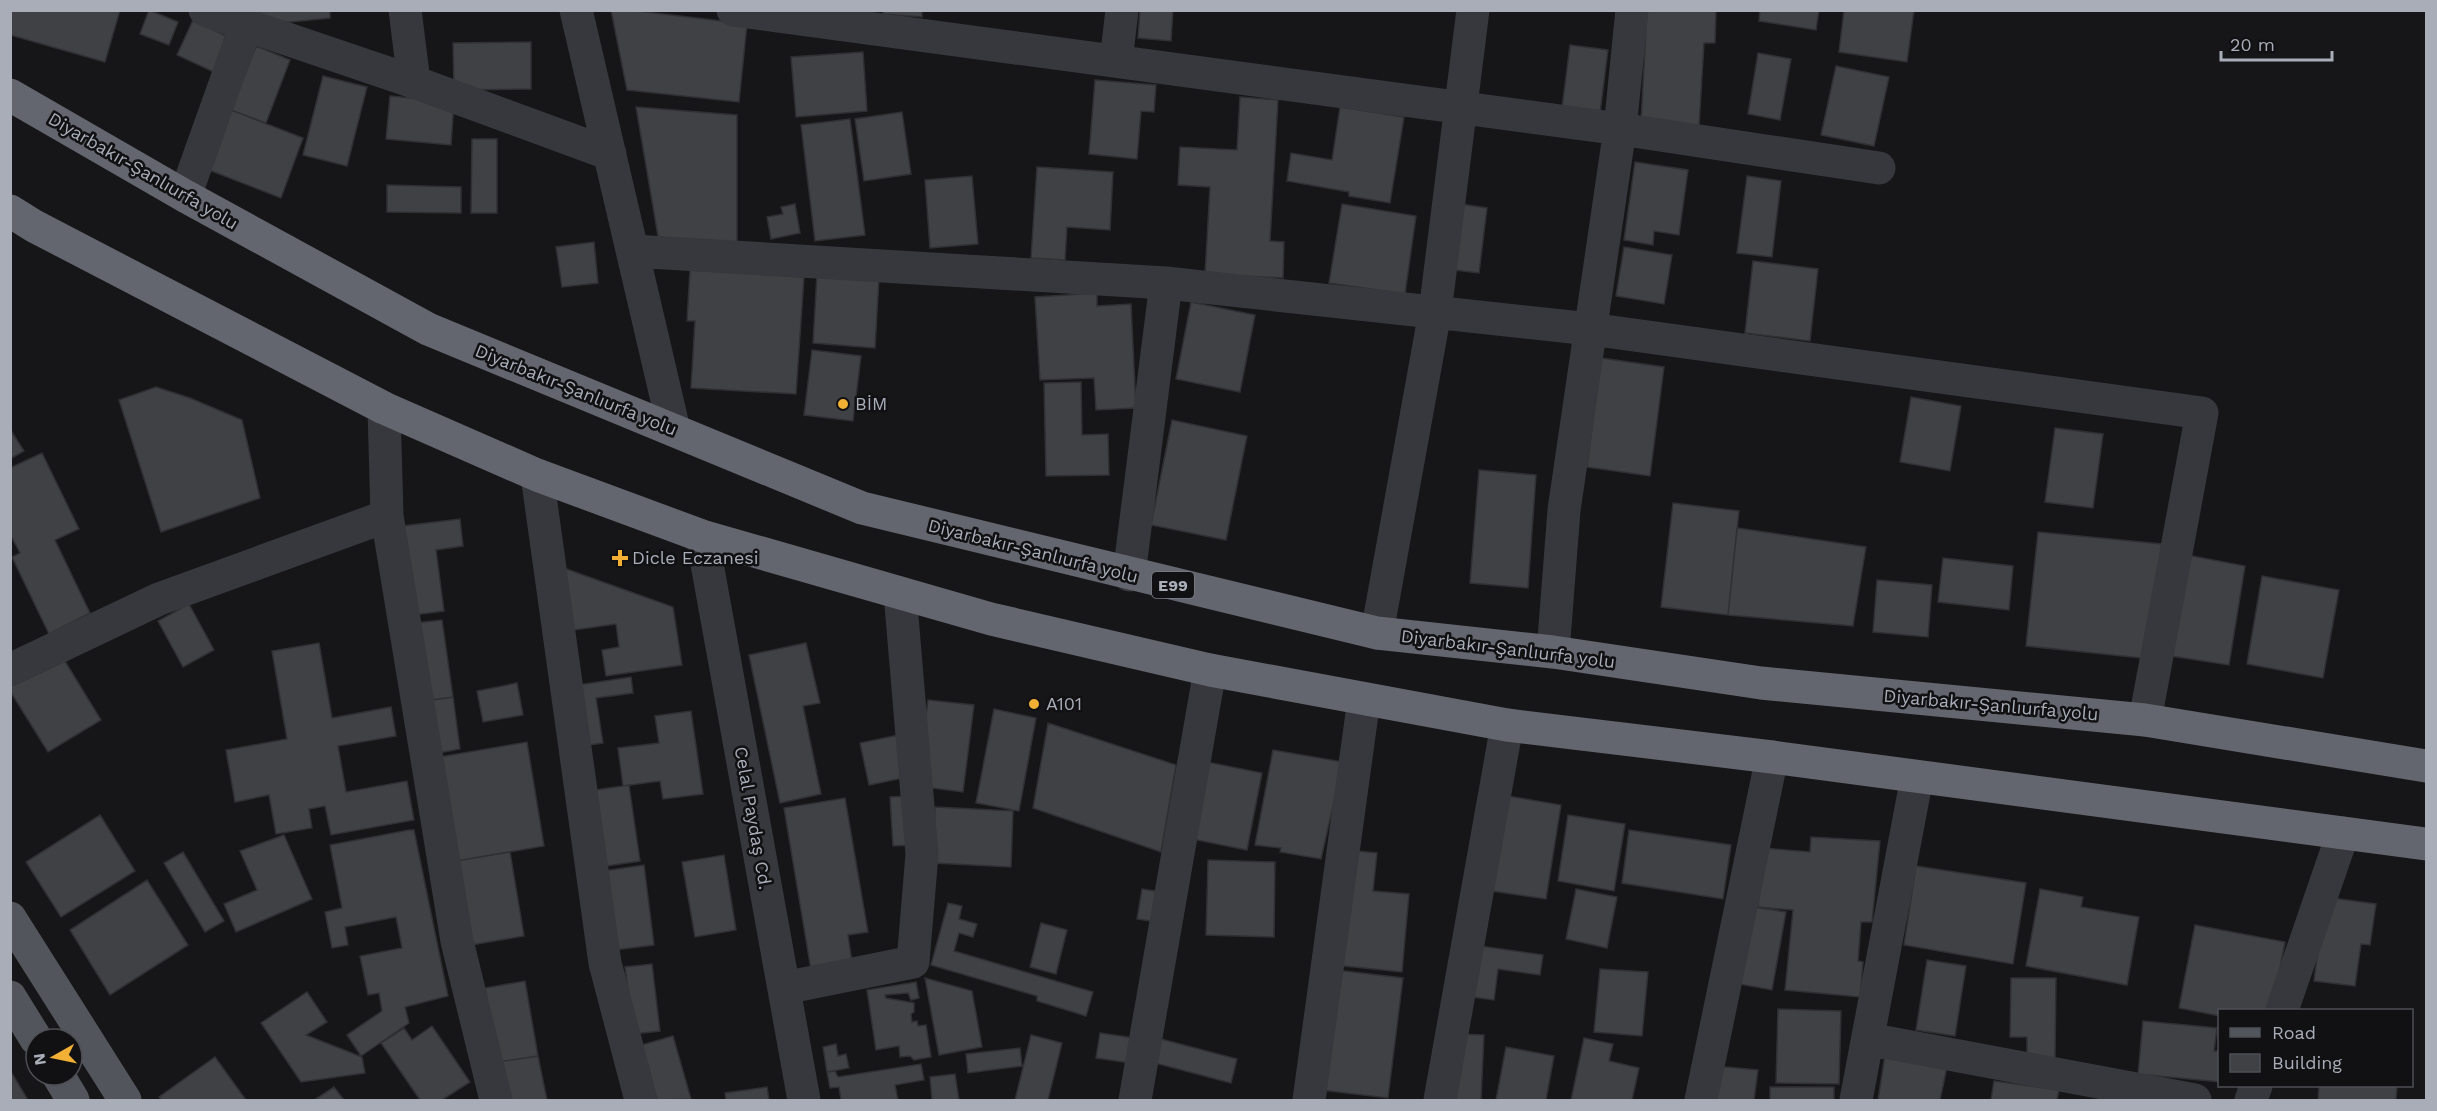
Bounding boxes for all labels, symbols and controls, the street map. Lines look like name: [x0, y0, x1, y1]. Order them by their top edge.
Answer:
scale bar: [2221, 24, 2332, 62]
text: 20 m: [2230, 34, 2275, 55]
street label: Diyarbakır-Şanlıurfa yolu: [45, 108, 242, 234]
street label: Diyarbakır-Şanlıurfa yolu: [472, 339, 680, 440]
place label: BİM: [855, 393, 887, 414]
marker: BİM: [836, 397, 850, 411]
street label: Diyarbakır-Şanlıurfa yolu: [926, 514, 1140, 587]
place label: Dicle Eczanesi: [632, 547, 759, 568]
marker: Dicle Eczanesi: [613, 551, 627, 565]
road number: E99: [1152, 572, 1194, 598]
street label: Diyarbakır-Şanlıurfa yolu: [1400, 625, 1616, 672]
street label: Diyarbakır-Şanlıurfa yolu: [1883, 685, 2099, 724]
place label: A101: [1046, 693, 1082, 714]
marker: A101: [1027, 697, 1041, 711]
street label: Celal Paydaş Cd.: [731, 745, 776, 891]
legend: [2218, 1009, 2413, 1087]
text: Road: [2272, 1022, 2316, 1043]
north arrow: [24, 1027, 84, 1087]
text: N: [29, 1052, 50, 1067]
text: Building: [2272, 1052, 2342, 1073]

